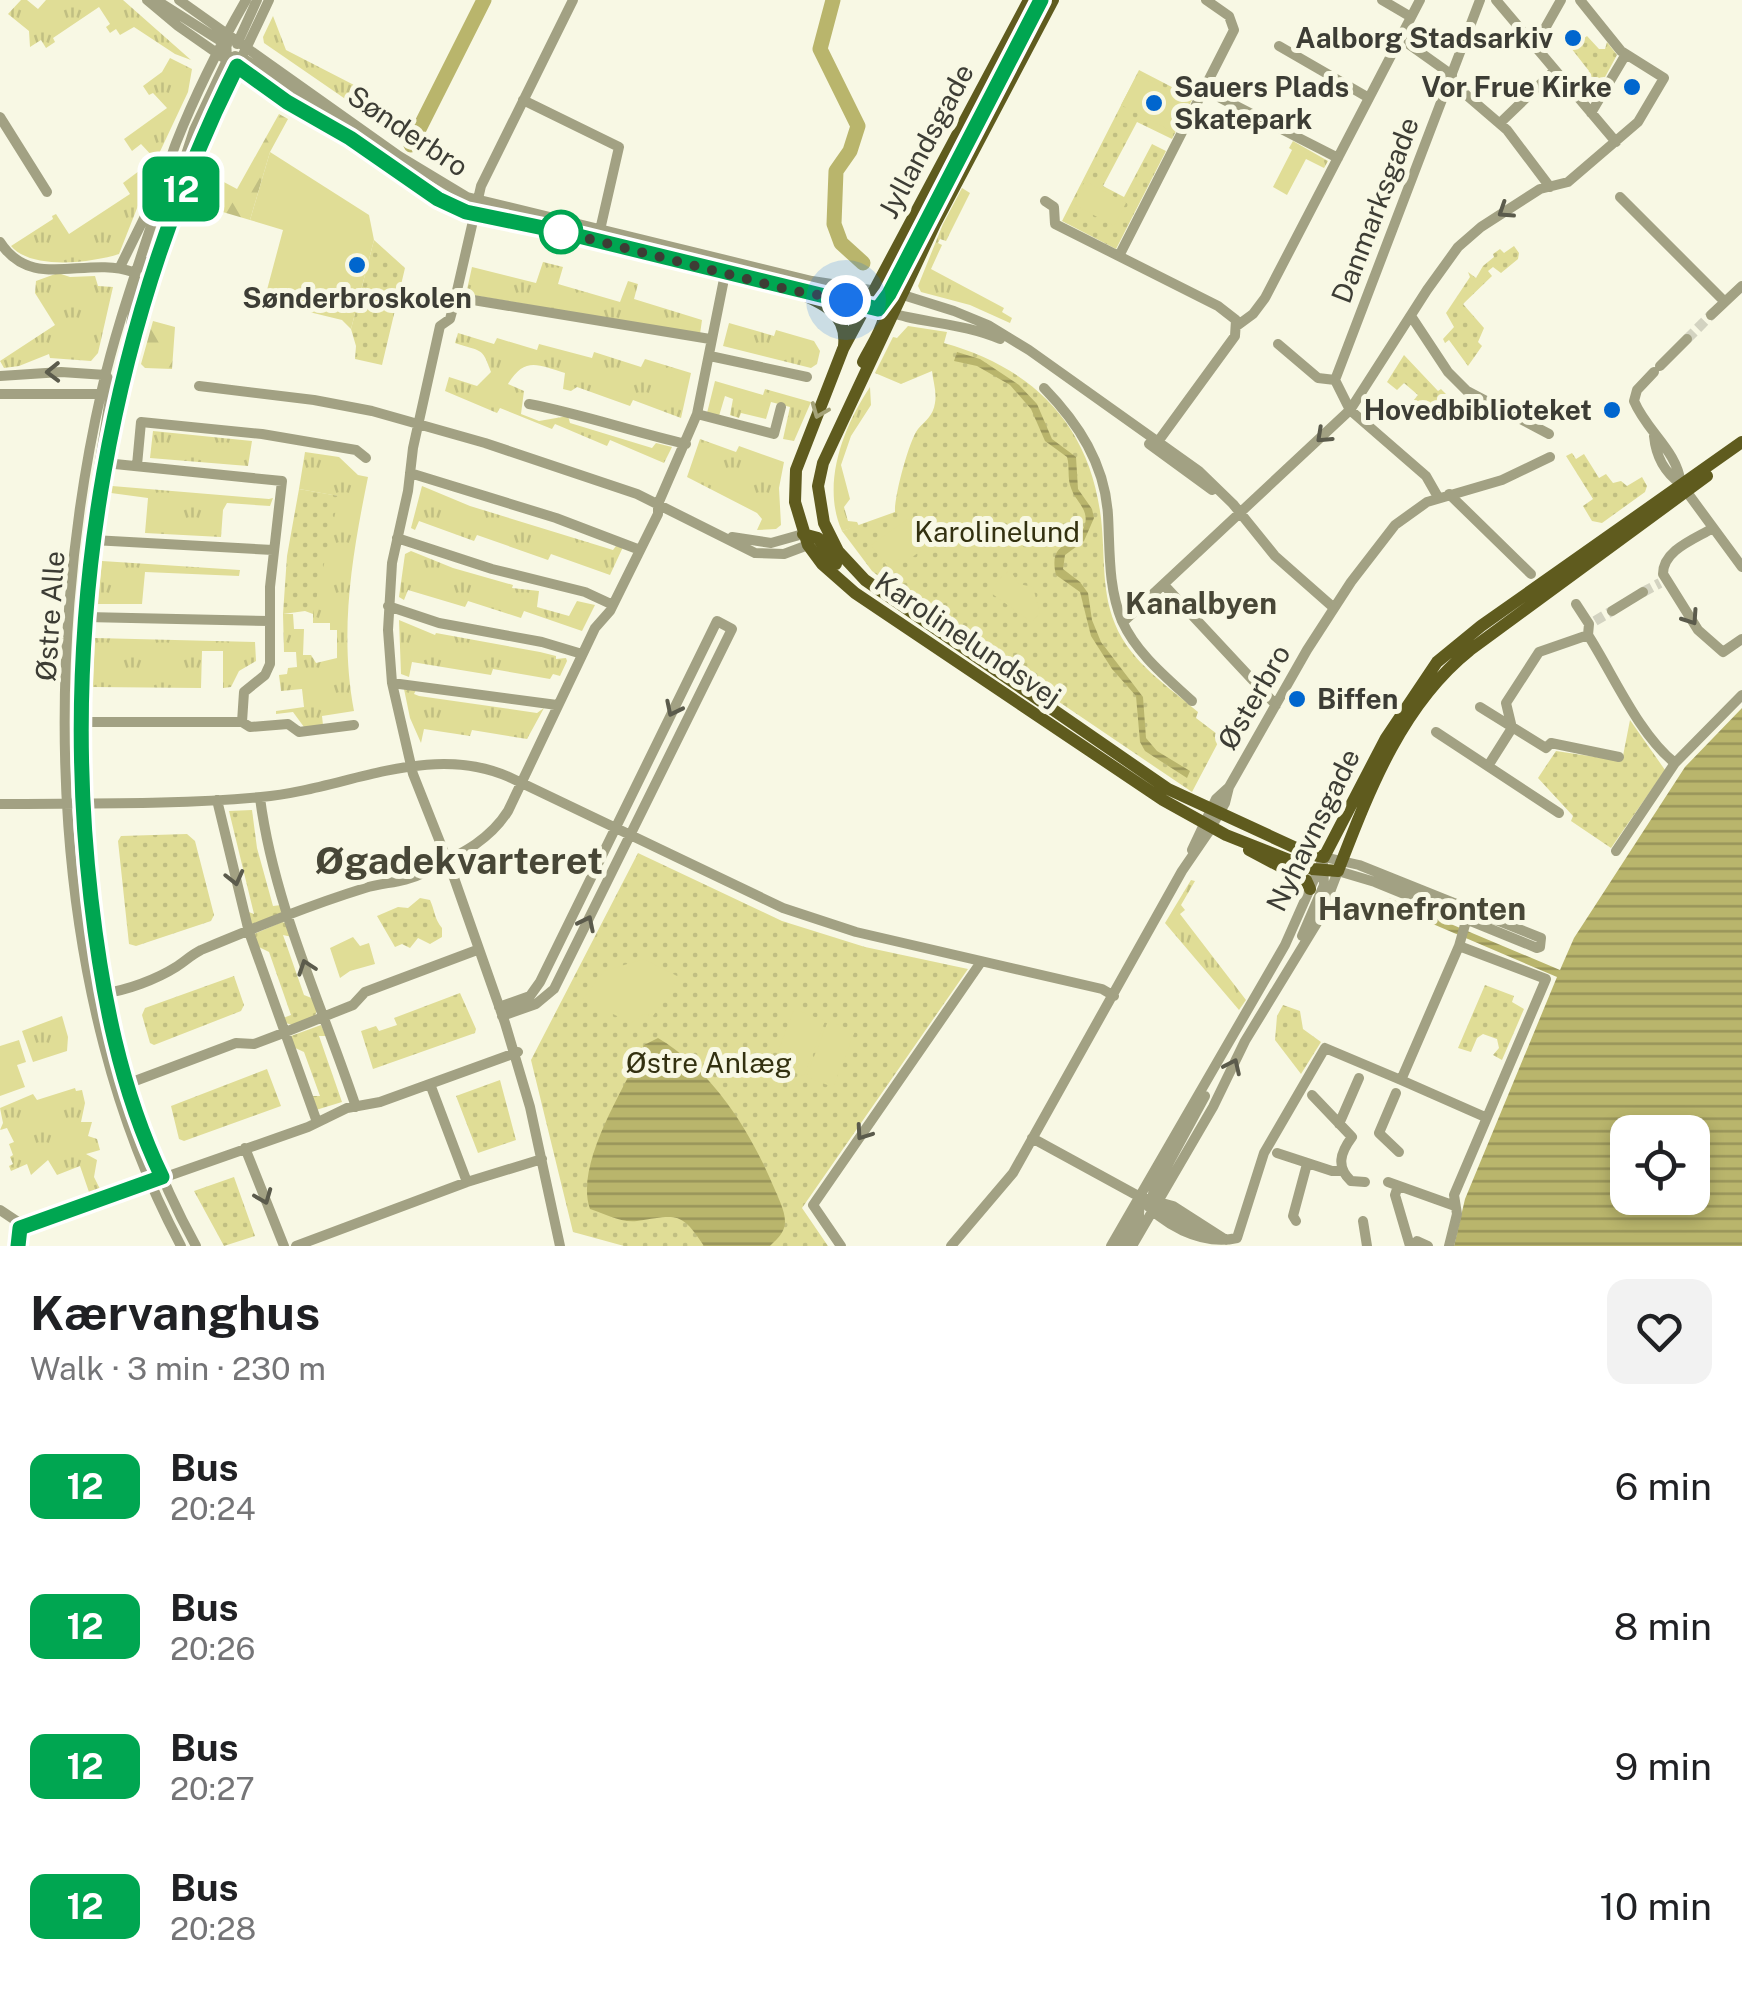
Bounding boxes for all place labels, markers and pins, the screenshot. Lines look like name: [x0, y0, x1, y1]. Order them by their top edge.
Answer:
place label: Aalborg Stadsarkiv: [1295, 21, 1553, 54]
marker: Aalborg Stadsarkiv: [1562, 27, 1584, 49]
place label: Sauers Plads Skatepark: [1174, 70, 1349, 135]
place label: Vor Frue Kirke: [1421, 70, 1612, 103]
marker: Vor Frue Kirke: [1621, 76, 1643, 98]
marker: Sauers Plads Skatepark: [1143, 92, 1165, 114]
unlabelled marker: [540, 211, 582, 253]
marker: Sønderbroskolen: [346, 254, 368, 276]
place label: Sønderbroskolen: [242, 281, 472, 314]
place label: Hovedbiblioteket: [1364, 393, 1592, 426]
marker: Hovedbiblioteket: [1601, 399, 1623, 421]
place label: Biffen: [1317, 682, 1398, 715]
marker: Biffen: [1286, 688, 1308, 710]

